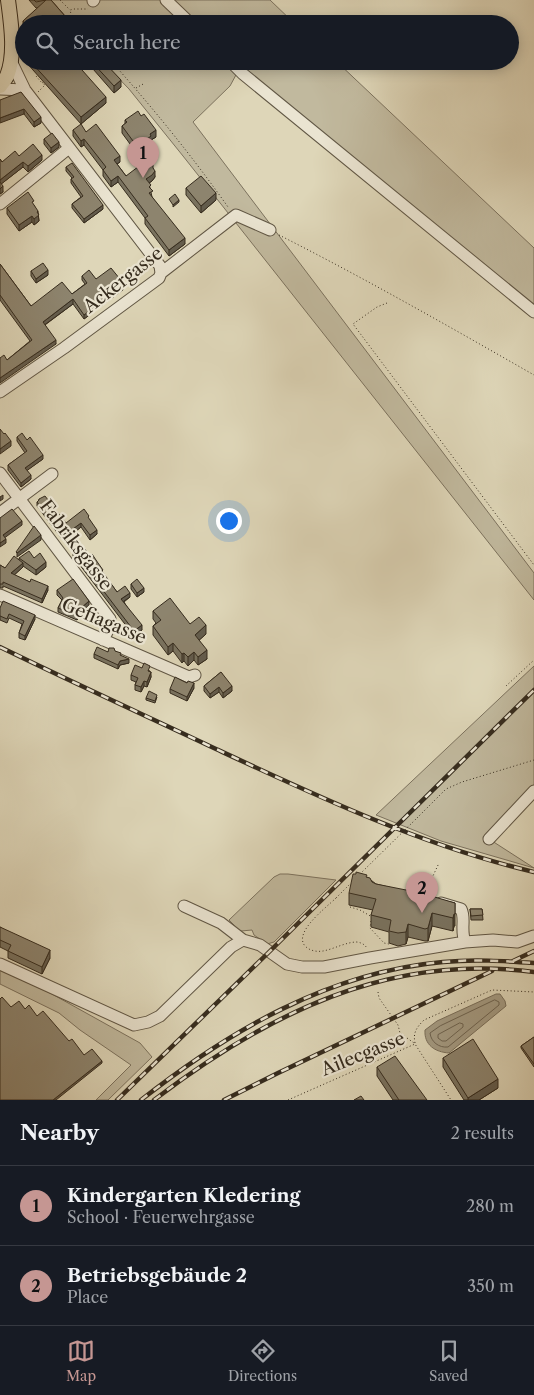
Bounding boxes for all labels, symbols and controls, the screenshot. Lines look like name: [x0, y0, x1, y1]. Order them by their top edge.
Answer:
search box: [15, 15, 519, 70]
icon: search: [33, 29, 61, 57]
text: Search here: [73, 31, 181, 54]
pin: 1: [127, 137, 159, 178]
street label: Ackergasse: [78, 242, 167, 318]
street label: Fabriksgasse: [35, 495, 117, 595]
your location: [216, 508, 242, 534]
street label: Gefiagasse: [58, 593, 150, 649]
pin: 2: [406, 872, 438, 913]
street label: Ailecgasse: [317, 1027, 408, 1081]
text: Nearby: [20, 1120, 99, 1145]
text: 2 results: [451, 1123, 514, 1143]
text: Kindergarten Kledering: [67, 1184, 300, 1207]
text: 1: [32, 1196, 40, 1216]
text: 280 m: [466, 1196, 514, 1216]
text: School · Feuerwehrgasse: [67, 1207, 255, 1227]
text: Betriebsgebäude 2: [67, 1264, 247, 1287]
text: 2: [31, 1276, 41, 1296]
text: 350 m: [467, 1276, 514, 1296]
text: Place: [67, 1287, 108, 1307]
tab: Map: [66, 1337, 96, 1385]
tab: Directions: [228, 1337, 297, 1385]
tab: Saved: [429, 1337, 468, 1385]

